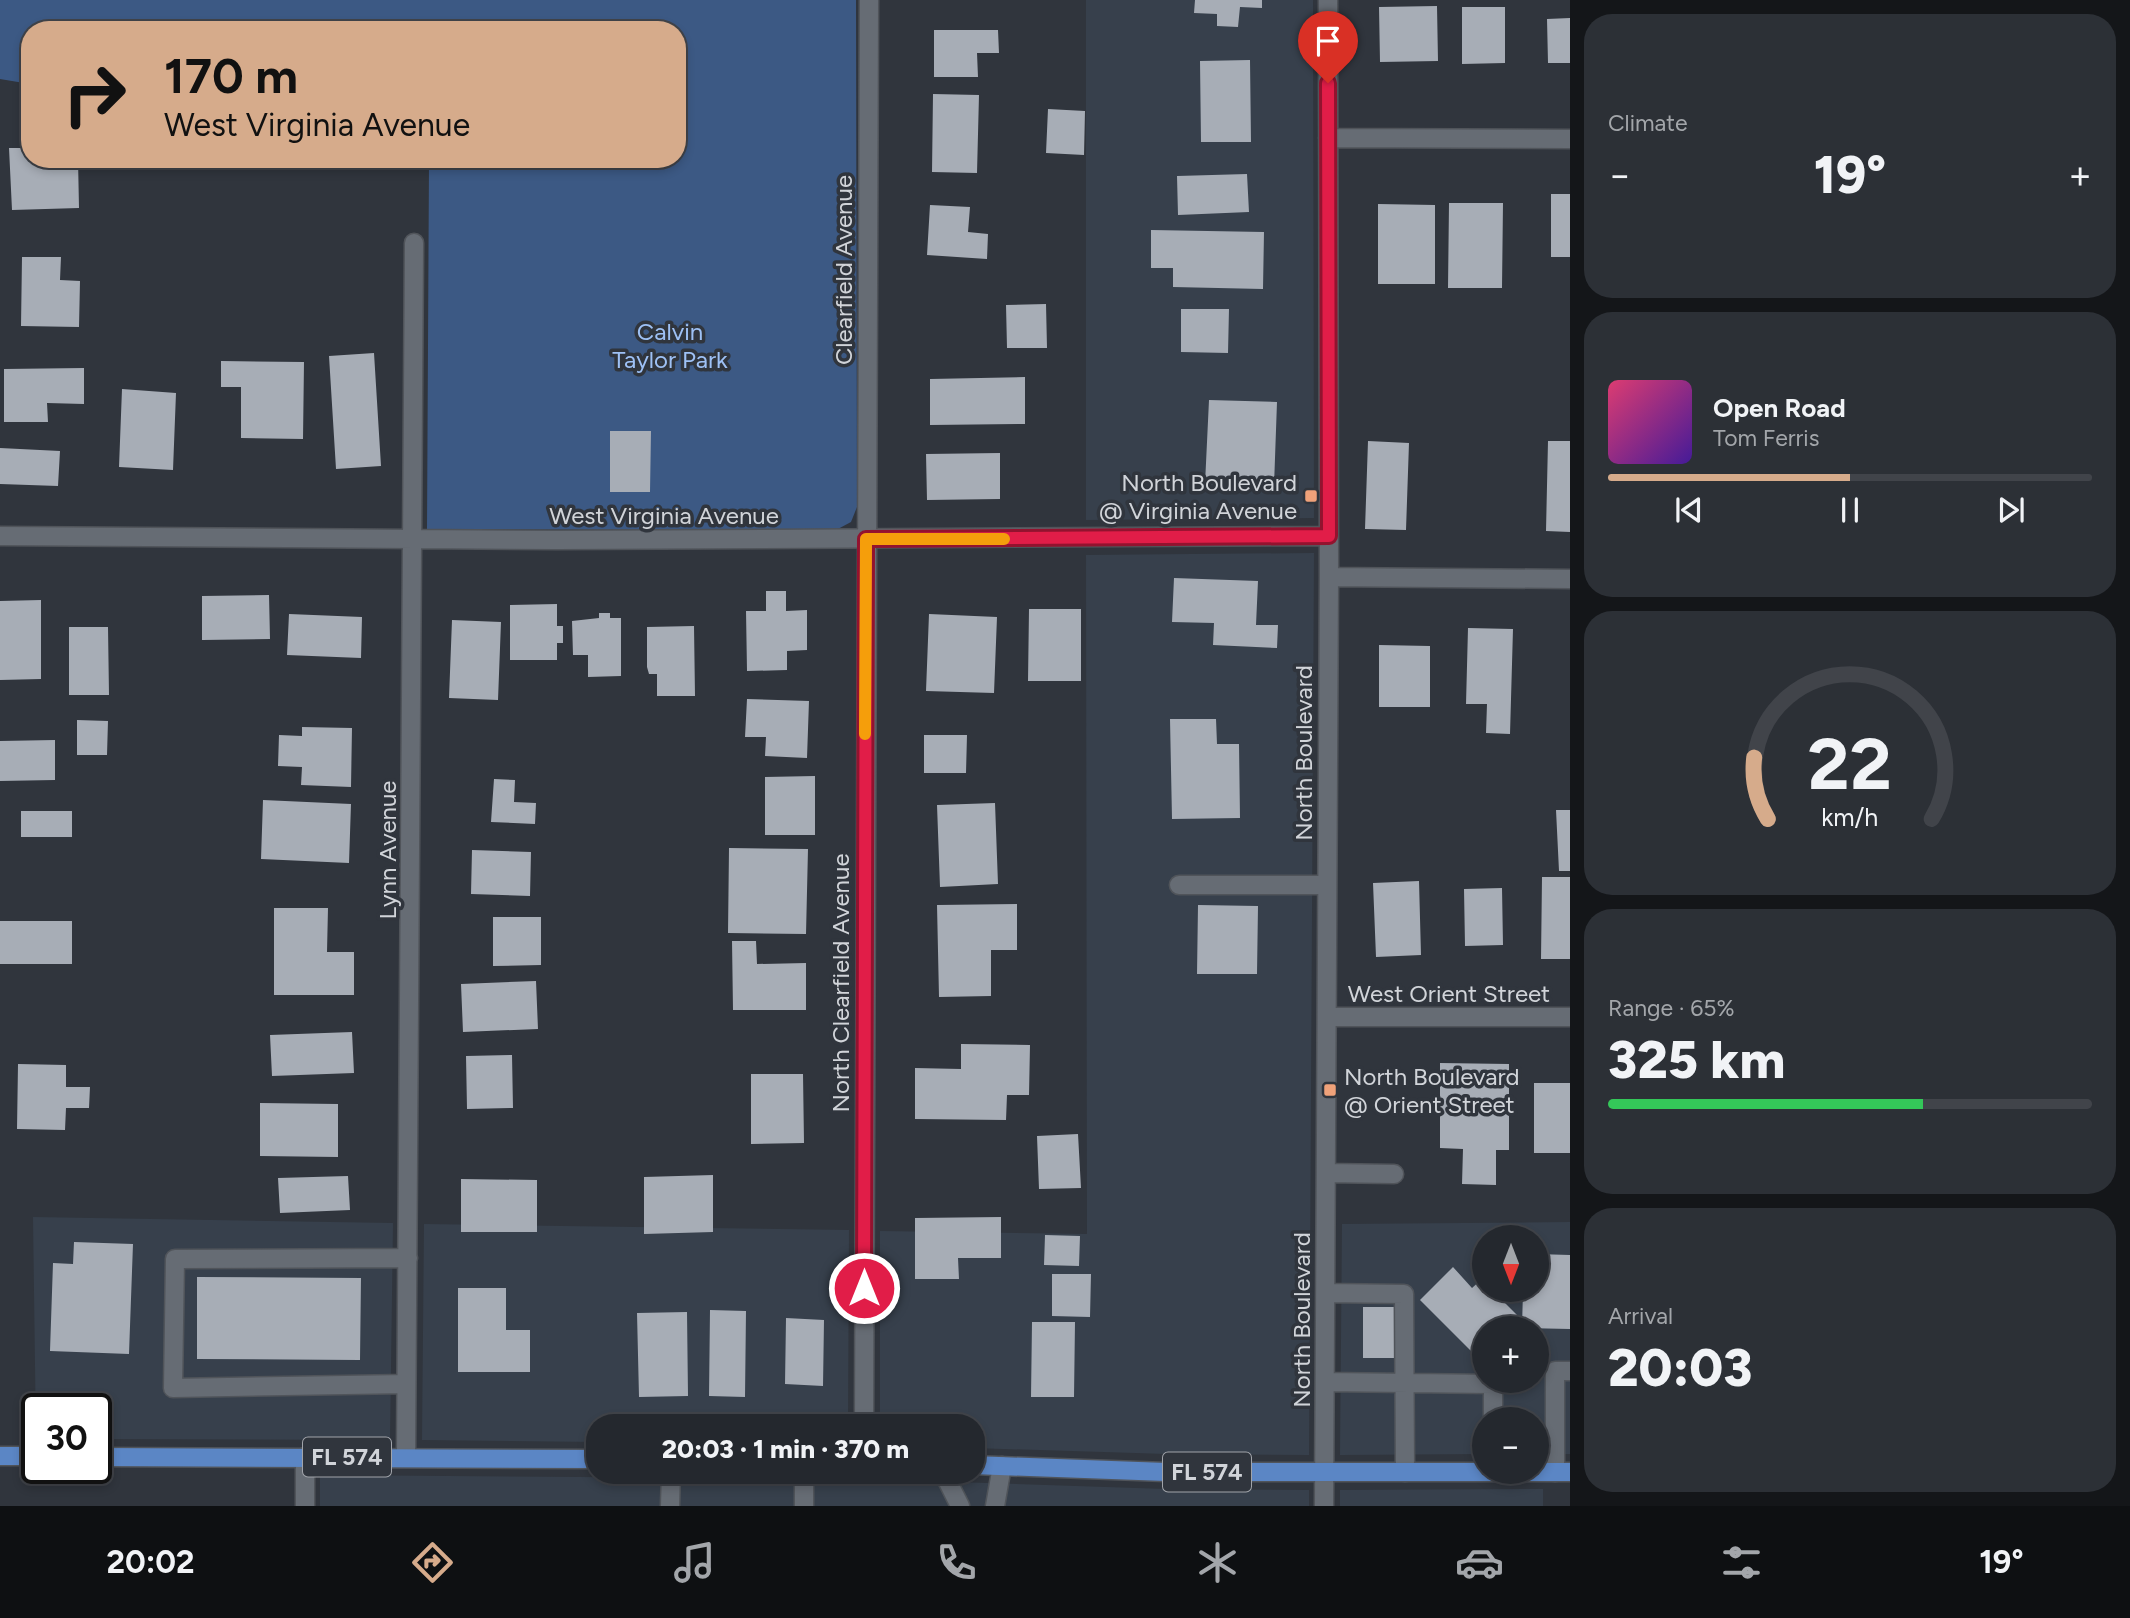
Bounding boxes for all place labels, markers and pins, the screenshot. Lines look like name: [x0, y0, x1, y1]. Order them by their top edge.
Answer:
pin: [1298, 11, 1358, 83]
place label: North Boulevard @ Virginia Avenue: [1099, 468, 1297, 525]
marker: North Boulevard @ Virginia Avenue: [1303, 488, 1319, 504]
place label: North Boulevard @ Orient Street: [1344, 1062, 1520, 1119]
marker: North Boulevard @ Orient Street: [1322, 1082, 1338, 1098]

